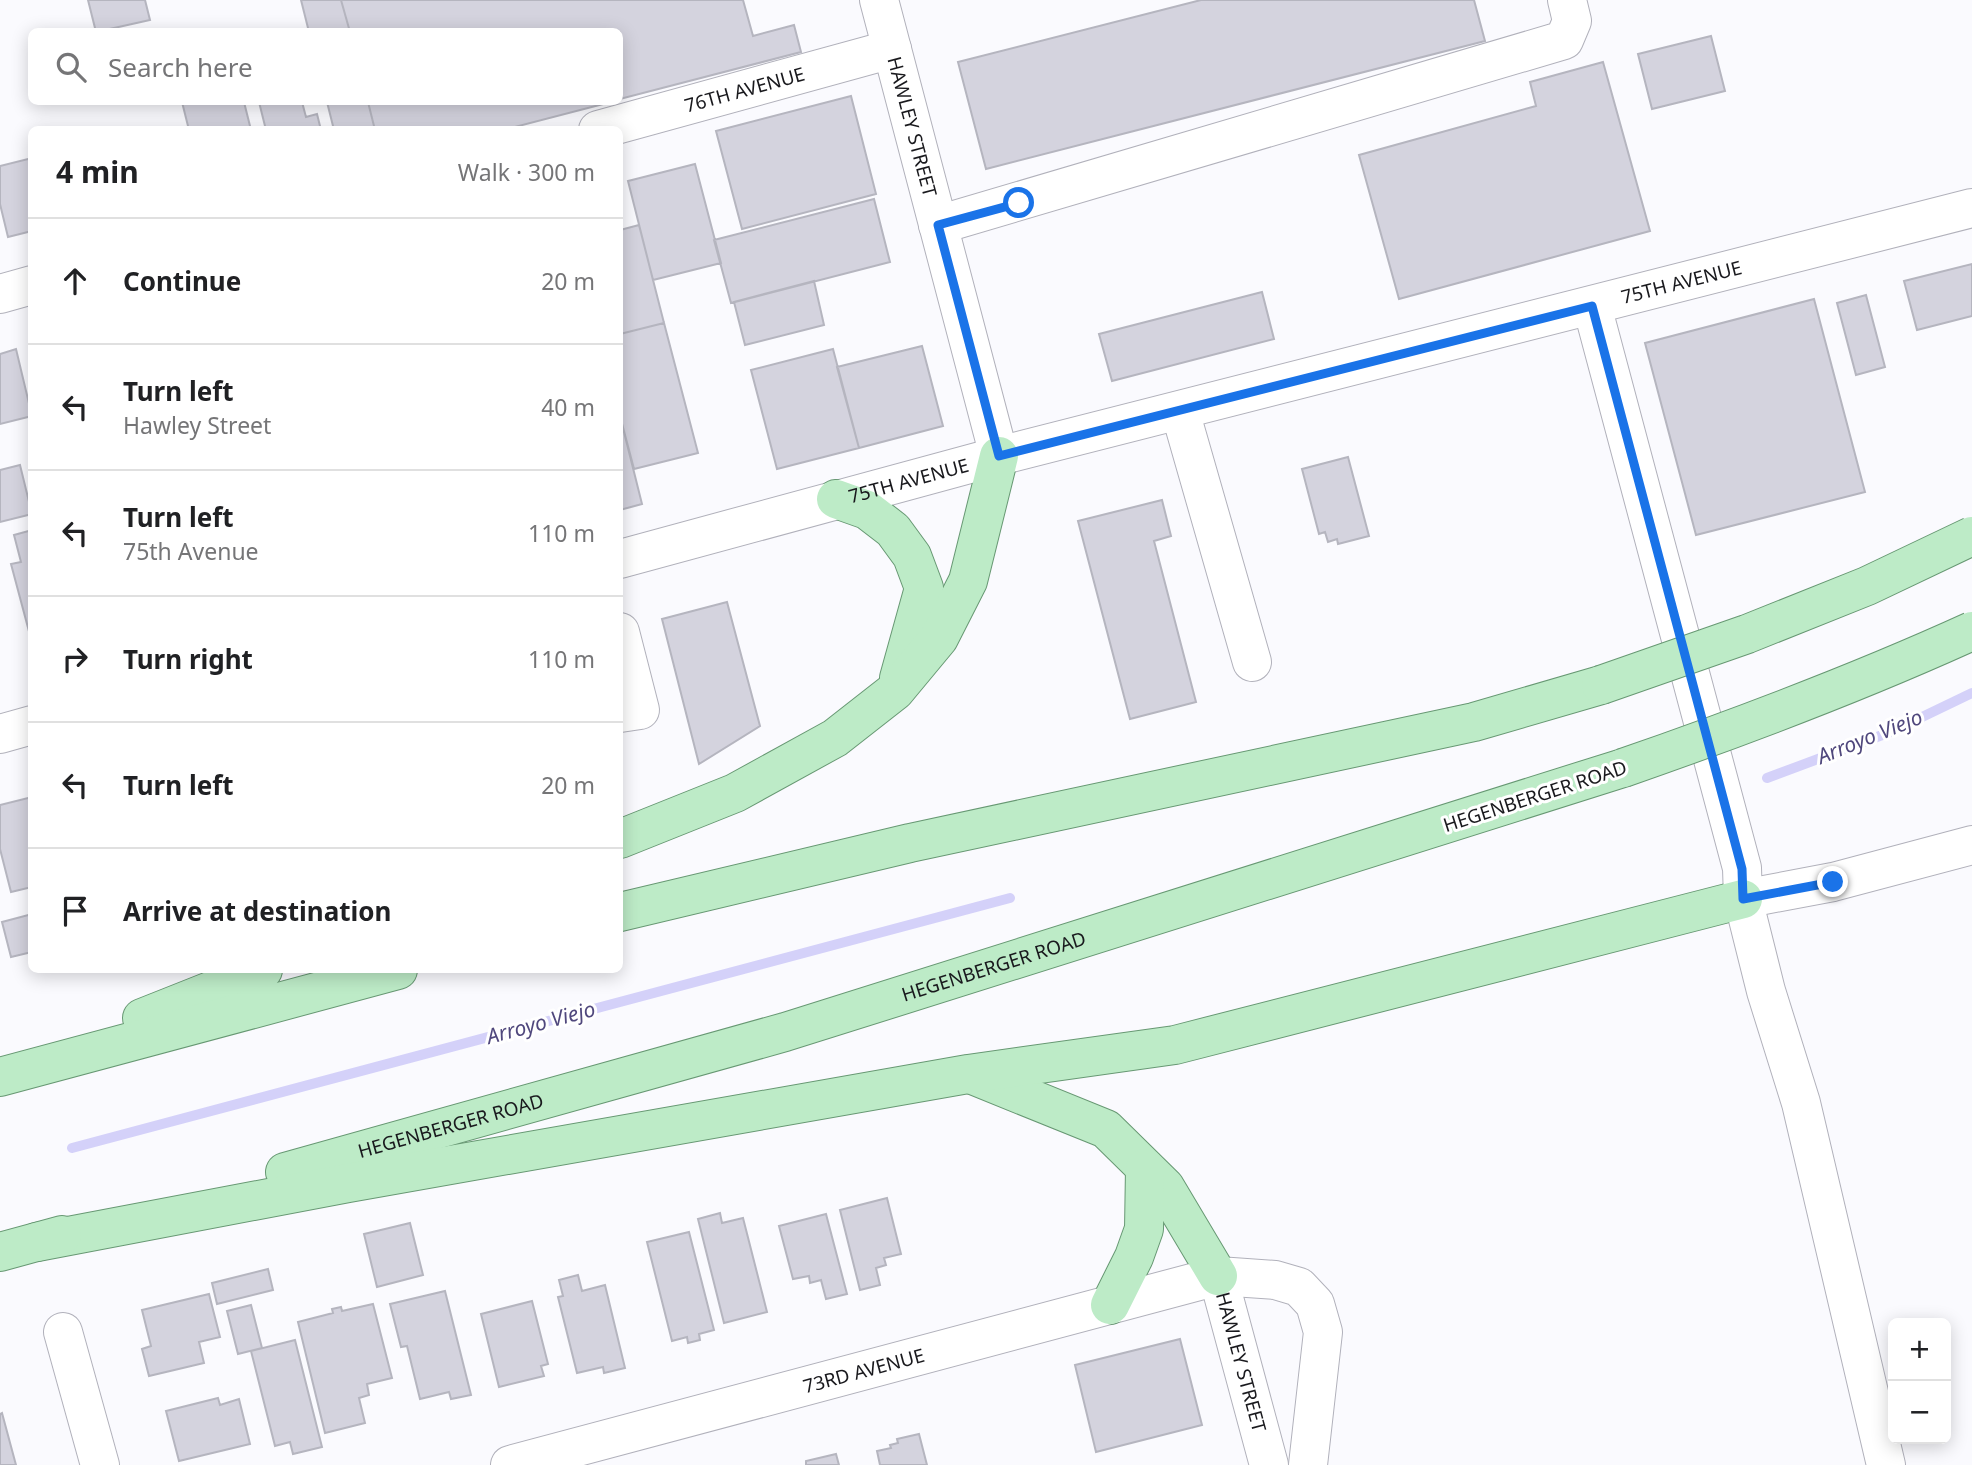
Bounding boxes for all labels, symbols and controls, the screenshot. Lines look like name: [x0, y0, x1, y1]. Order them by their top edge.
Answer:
search box: [28, 28, 623, 105]
icon: search: [52, 48, 90, 86]
text: Search here: [108, 49, 253, 85]
street label: HAWLEY STREET: [881, 54, 943, 200]
street label: 76TH AVENUE: [681, 61, 808, 119]
text: 4 min: [56, 151, 139, 192]
text: Walk · 300 m: [458, 156, 595, 188]
route start: [1003, 187, 1034, 218]
street label: 75TH AVENUE: [1618, 254, 1745, 310]
icon: ahead: [56, 262, 94, 300]
text: Continue: [123, 263, 241, 299]
text: 20 m: [541, 265, 595, 297]
text: Turn left: [123, 373, 234, 409]
icon: left: [56, 388, 94, 426]
text: 40 m: [541, 391, 595, 423]
text: Hawley Street: [123, 409, 271, 441]
street label: 75TH AVENUE: [845, 452, 972, 509]
text: Turn left: [123, 499, 234, 535]
icon: left: [56, 514, 94, 552]
text: 110 m: [528, 517, 595, 549]
text: 75th Avenue: [123, 535, 259, 567]
icon: right: [56, 640, 94, 678]
text: Turn right: [123, 641, 253, 677]
text: 110 m: [528, 643, 595, 675]
water label: Arroyo Viejo: [1811, 702, 1926, 771]
street label: HEGENBERGER ROAD: [1440, 754, 1630, 838]
icon: left: [56, 766, 94, 804]
text: Turn left: [123, 767, 234, 803]
text: 20 m: [541, 769, 595, 801]
route end: [1817, 866, 1848, 897]
icon: arrive: [56, 892, 94, 930]
text: Arrive at destination: [123, 893, 392, 929]
street label: HEGENBERGER ROAD: [898, 925, 1089, 1007]
water label: Arroyo Viejo: [481, 994, 598, 1050]
street label: HEGENBERGER ROAD: [355, 1087, 547, 1164]
street label: HAWLEY STREET: [1210, 1289, 1273, 1435]
map controls: [1888, 1318, 1951, 1444]
button: +: [1888, 1318, 1951, 1381]
street label: 73RD AVENUE: [800, 1342, 927, 1399]
button: −: [1888, 1381, 1951, 1444]

